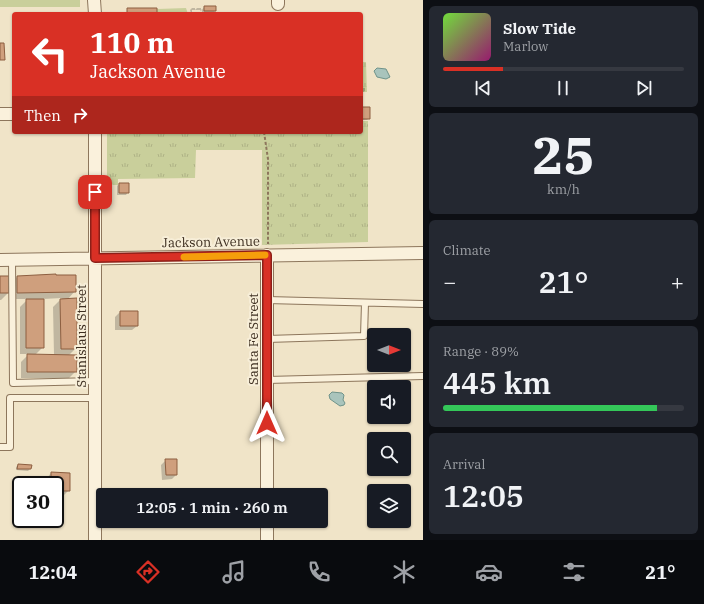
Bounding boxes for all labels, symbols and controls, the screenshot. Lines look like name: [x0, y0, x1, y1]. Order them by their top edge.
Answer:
text: Slow Tide: [503, 19, 576, 38]
text: 110 m: [90, 24, 174, 61]
icon: left: [24, 28, 76, 80]
text: Marlow: [503, 38, 548, 55]
text: Jackson Avenue: [90, 60, 226, 83]
icon: previous: [472, 77, 494, 99]
icon: pause: [552, 77, 574, 99]
icon: next: [633, 77, 655, 99]
icon: right: [69, 104, 91, 126]
text: Then: [24, 106, 61, 125]
text: 25: [532, 121, 595, 188]
pin: [78, 175, 112, 209]
icon: arrive: [84, 181, 106, 203]
text: km/h: [547, 181, 580, 198]
street label: Jackson Avenue: [162, 233, 260, 251]
text: Climate: [443, 242, 490, 259]
text: 21°: [538, 262, 589, 301]
text: −: [443, 267, 456, 296]
text: +: [671, 267, 684, 296]
street label: Stanislaus Street: [73, 284, 90, 387]
street label: Santa Fe Street: [245, 293, 262, 385]
north arrow: [367, 328, 411, 372]
map controls: [367, 328, 411, 528]
text: Range · 89%: [443, 343, 519, 360]
text: 445 km: [443, 363, 551, 402]
button: sound: [367, 380, 411, 424]
position arrow: [246, 402, 288, 444]
button: search: [367, 432, 411, 476]
text: Arrival: [443, 456, 485, 473]
speed limit sign: 30: [12, 476, 64, 528]
text: 12:05: [443, 476, 524, 515]
button: layers: [367, 484, 411, 528]
text: 12:05 · 1 min · 260 m: [136, 498, 288, 517]
icon: directions: [134, 558, 162, 586]
icon: music: [220, 558, 248, 586]
icon: phone: [305, 558, 333, 586]
icon: climate: [390, 558, 418, 586]
icon: car: [475, 558, 503, 586]
icon: filters: [560, 558, 588, 586]
text: 12:04: [29, 561, 77, 584]
text: 21°: [645, 561, 675, 584]

